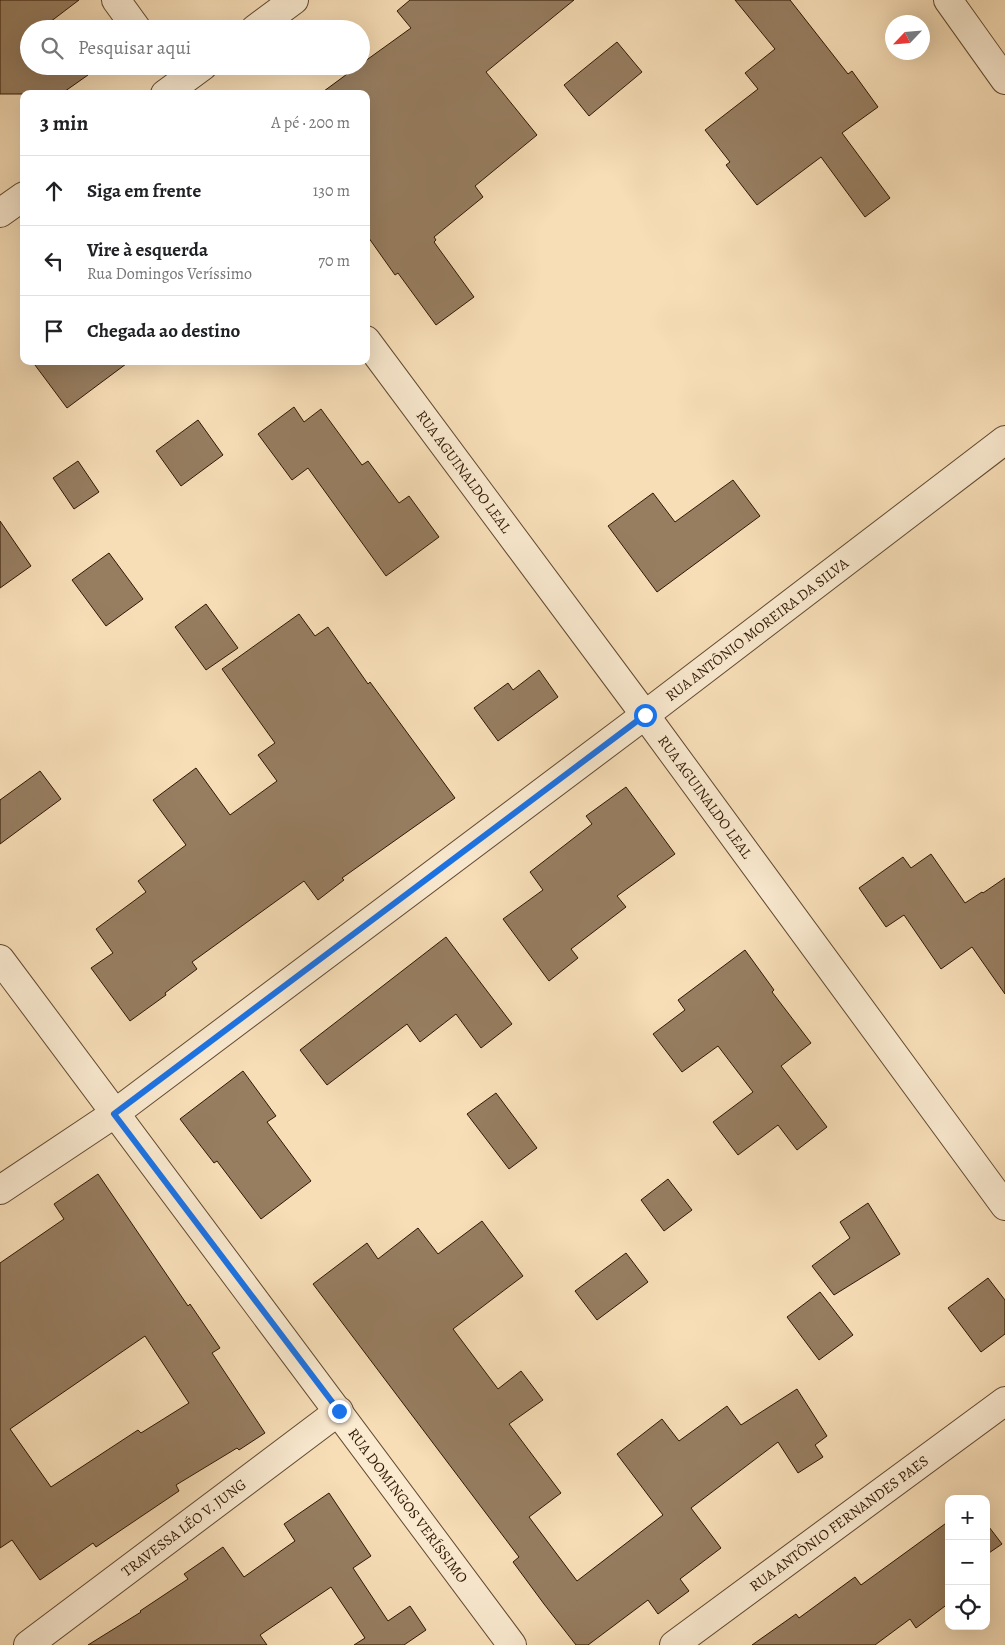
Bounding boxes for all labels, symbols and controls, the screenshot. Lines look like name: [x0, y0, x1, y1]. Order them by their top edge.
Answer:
north arrow: [885, 15, 930, 60]
search box: [20, 20, 370, 75]
icon: search: [38, 34, 66, 62]
text: Pesquisar aqui: [78, 35, 191, 61]
text: 3 min: [40, 109, 88, 137]
text: A pé · 200 m: [271, 112, 350, 134]
icon: ahead: [40, 177, 68, 205]
text: Siga em frente: [87, 178, 201, 204]
text: 130 m: [313, 180, 350, 202]
text: Vire à esquerda: [87, 237, 208, 263]
icon: left: [40, 247, 68, 275]
text: 70 m: [318, 250, 350, 272]
text: Rua Domingos Veríssimo: [87, 263, 252, 285]
icon: arrive: [40, 317, 68, 345]
text: Chegada ao destino: [87, 318, 240, 344]
street label: RUA AGUINALDO LEAL: [412, 406, 516, 537]
street label: RUA ANTÔNIO MOREIRA DA SILVA: [661, 553, 853, 706]
route start: [634, 704, 657, 727]
street label: RUA AGUINALDO LEAL: [653, 731, 757, 863]
route end: [328, 1400, 351, 1423]
street label: RUA DOMINGOS VERÍSSIMO: [343, 1424, 473, 1587]
street label: RUA ANTÔNIO FERNANDES PAES: [745, 1451, 933, 1596]
street label: TRAVESSA LÉO V. JUNG: [117, 1474, 250, 1581]
map controls: [945, 1495, 990, 1630]
button: +: [945, 1495, 990, 1540]
button: −: [945, 1540, 990, 1585]
button: locate: [945, 1585, 990, 1630]

